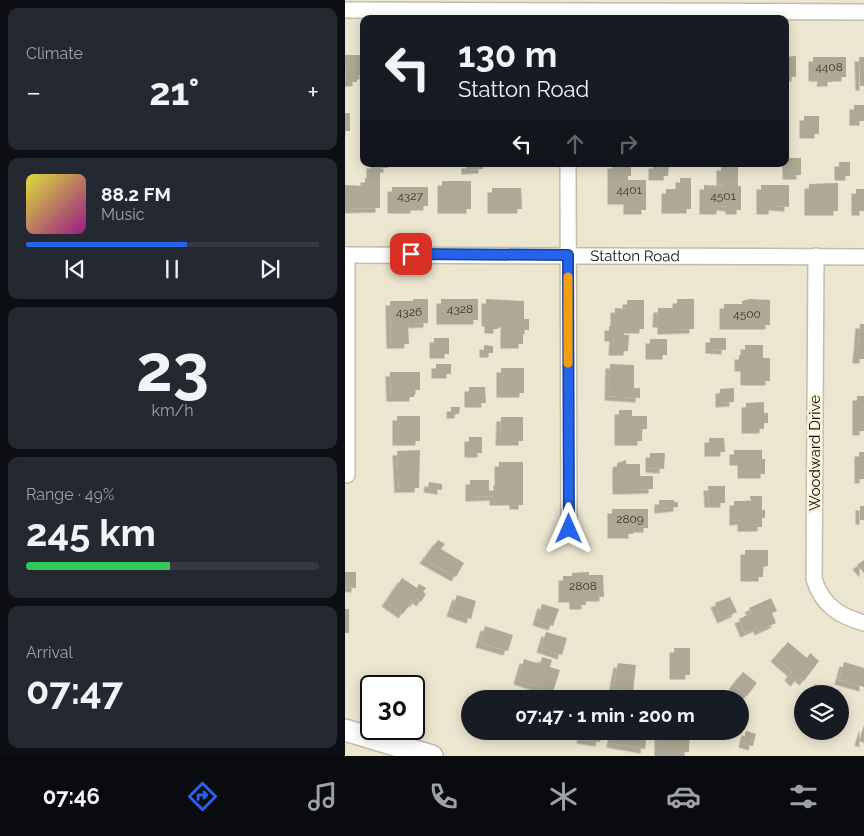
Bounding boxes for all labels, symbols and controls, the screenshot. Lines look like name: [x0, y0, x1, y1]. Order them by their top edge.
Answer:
text: 130 m: [458, 34, 557, 75]
icon: left: [375, 35, 440, 100]
text: Climate: [26, 44, 83, 63]
house number: 4408: [815, 60, 843, 74]
text: 21°: [149, 69, 199, 114]
text: −: [26, 76, 41, 109]
text: +: [307, 76, 319, 109]
text: Statton Road: [458, 76, 589, 102]
icon: left: [508, 130, 536, 158]
icon: ahead: [561, 130, 589, 158]
icon: right: [614, 130, 642, 158]
text: 88.2 FM: [101, 183, 171, 205]
house number: 4401: [616, 183, 642, 197]
house number: 4327: [397, 189, 423, 203]
house number: 4501: [710, 189, 736, 203]
text: Music: [101, 205, 145, 224]
pin: [390, 233, 432, 275]
icon: arrive: [397, 240, 425, 268]
street label: Statton Road: [590, 247, 680, 265]
icon: previous: [61, 255, 89, 283]
icon: pause: [158, 255, 186, 283]
icon: next: [256, 255, 284, 283]
house number: 4328: [447, 302, 473, 316]
house number: 4326: [396, 305, 422, 319]
house number: 4500: [733, 307, 761, 321]
text: 23: [136, 330, 209, 406]
street label: Woodward Drive: [806, 395, 824, 511]
text: km/h: [151, 401, 194, 420]
text: Range · 49%: [26, 485, 114, 504]
position arrow: [542, 502, 594, 554]
text: 245 km: [26, 510, 156, 555]
house number: 2809: [616, 512, 644, 526]
house number: 2808: [569, 579, 597, 593]
text: Arrival: [26, 643, 73, 662]
text: 07:47: [26, 668, 123, 713]
speed limit sign: 30: [360, 675, 425, 740]
map controls: [794, 685, 849, 740]
button: layers: [794, 685, 849, 740]
text: 07:47 · 1 min · 200 m: [515, 704, 695, 726]
icon: directions: [185, 779, 220, 814]
icon: music: [305, 779, 340, 814]
icon: phone: [426, 779, 461, 814]
icon: climate: [546, 779, 581, 814]
icon: car: [666, 779, 701, 814]
icon: filters: [786, 779, 821, 814]
text: 07:46: [43, 783, 100, 809]

